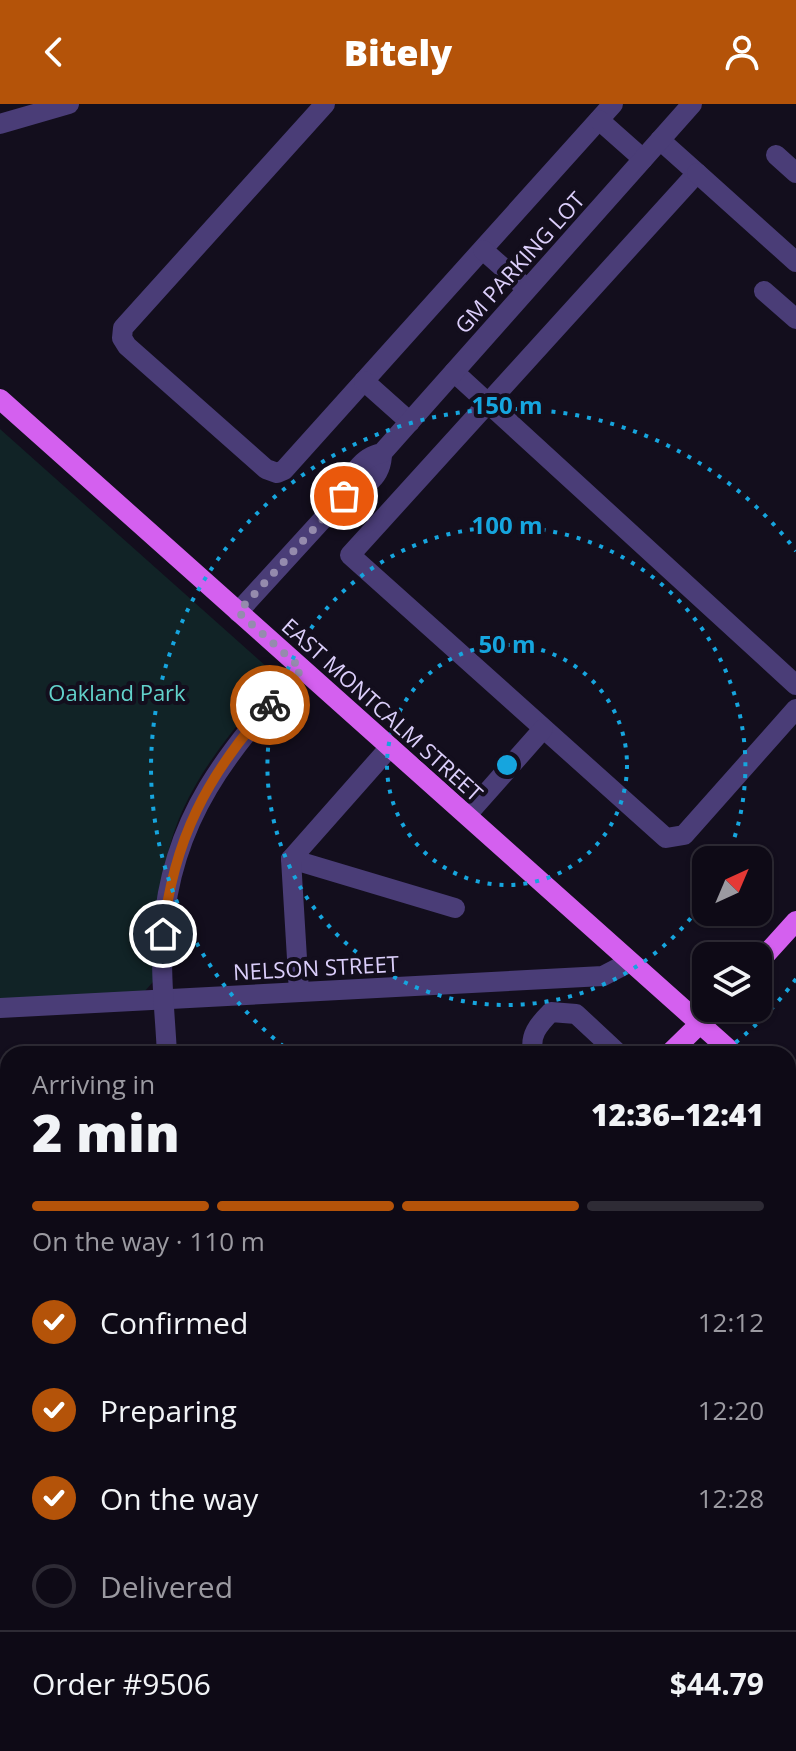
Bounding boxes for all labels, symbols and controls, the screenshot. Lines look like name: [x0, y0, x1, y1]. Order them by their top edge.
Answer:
text: Bitely: [344, 28, 452, 77]
icon: back: [32, 30, 76, 74]
icon: person: [720, 30, 764, 74]
street label: GM PARKING LOT: [447, 185, 591, 339]
text: 150 m: [472, 388, 542, 421]
pin: [310, 462, 378, 530]
icon: bag: [322, 474, 366, 518]
text: 100 m: [472, 508, 542, 541]
street label: EAST MONTCALM STREET: [276, 611, 490, 807]
text: 50 m: [478, 627, 536, 660]
courier: [230, 665, 310, 745]
park label: Oakland Park: [48, 677, 186, 707]
icon: bike: [248, 683, 292, 727]
centre of rings: [493, 751, 521, 779]
north arrow: [692, 846, 772, 926]
map controls: [692, 846, 772, 1022]
pin: [129, 900, 197, 968]
icon: home: [141, 912, 185, 956]
button: layers: [692, 942, 772, 1022]
street label: NELSON STREET: [232, 948, 400, 986]
text: Arriving in: [32, 1066, 155, 1102]
text: 12:36–12:41: [591, 1094, 764, 1135]
text: 2 min: [32, 1096, 180, 1167]
text: On the way · 110 m: [32, 1223, 265, 1259]
icon: check: [32, 1300, 76, 1344]
text: Confirmed: [100, 1302, 248, 1343]
text: 12:12: [698, 1304, 764, 1340]
icon: check: [32, 1388, 76, 1432]
text: Preparing: [100, 1390, 237, 1431]
text: 12:20: [698, 1392, 764, 1428]
icon: check: [32, 1476, 76, 1520]
text: On the way: [100, 1478, 258, 1519]
text: 12:28: [698, 1480, 764, 1516]
text: Delivered: [100, 1566, 233, 1607]
text: Order #9506: [32, 1663, 211, 1704]
text: $44.79: [670, 1663, 764, 1704]

